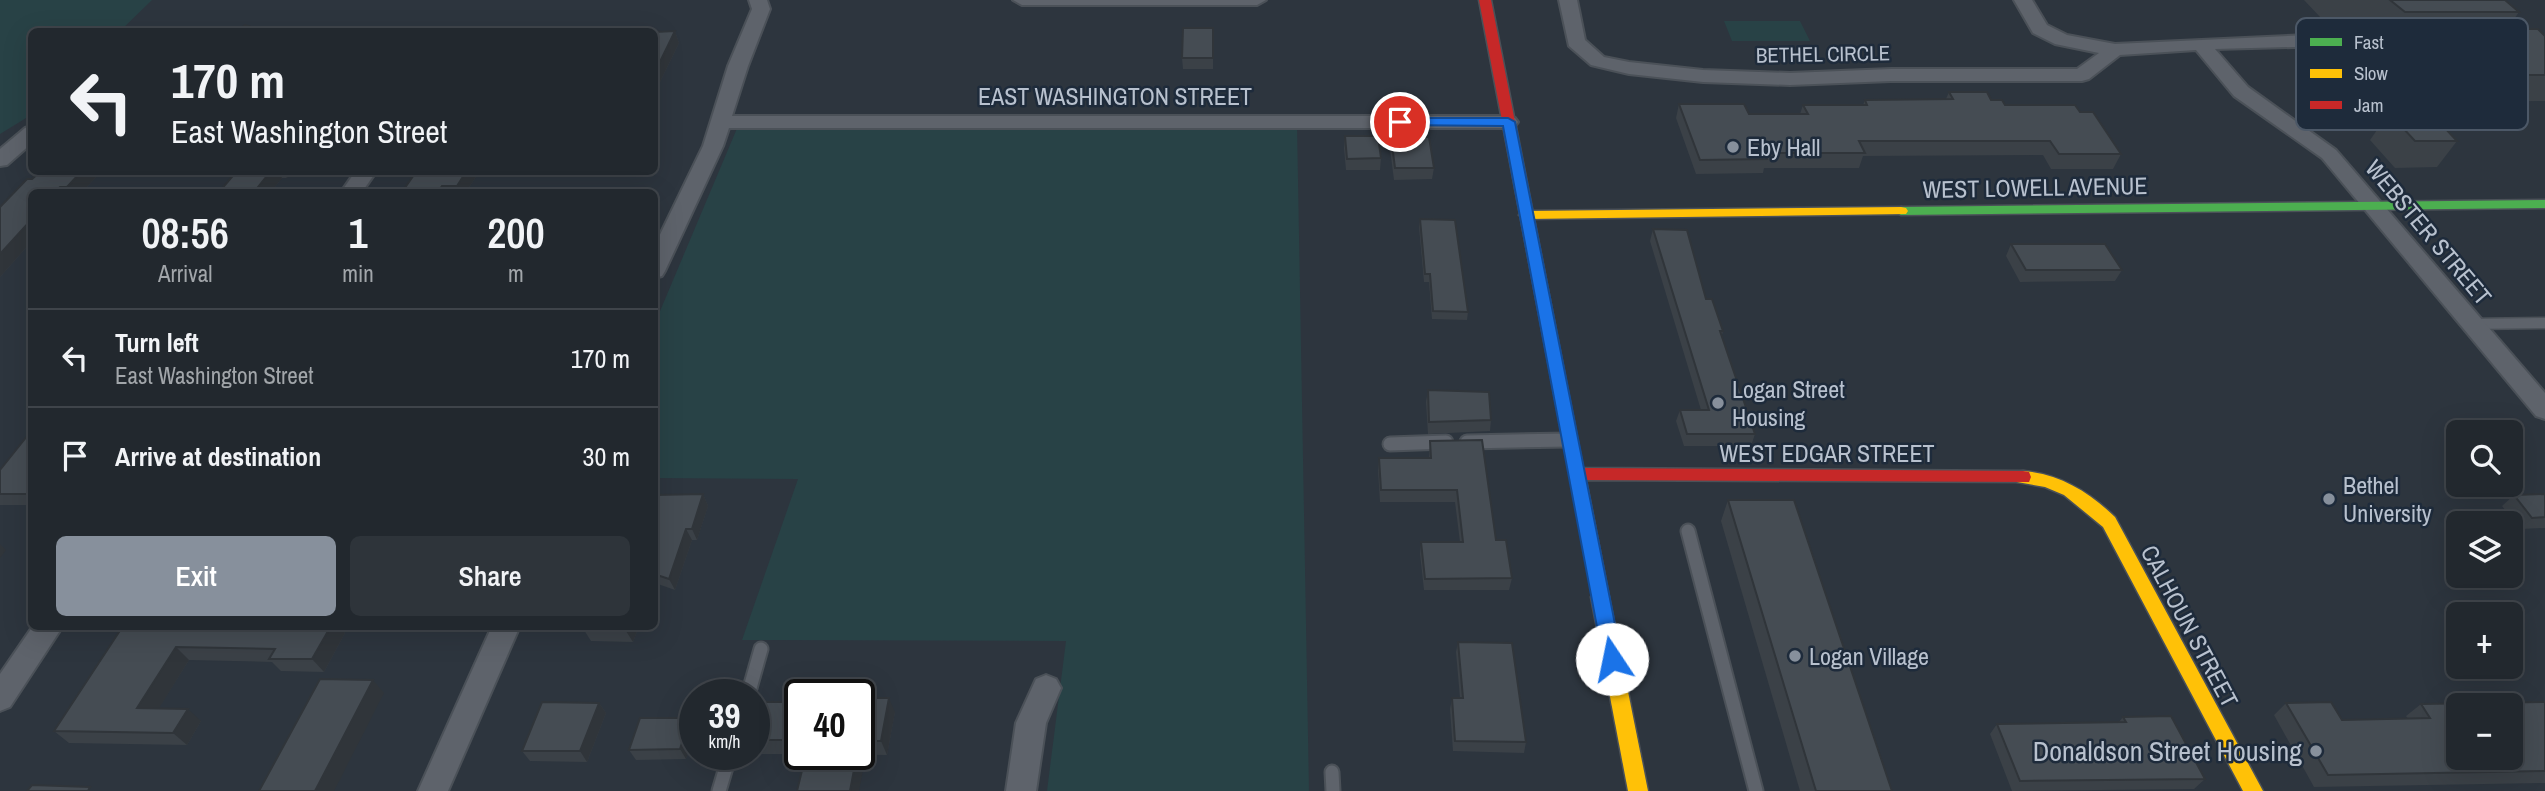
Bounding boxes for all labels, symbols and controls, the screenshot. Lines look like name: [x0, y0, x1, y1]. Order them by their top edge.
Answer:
legend: [2296, 18, 2528, 130]
text: Fast: [2354, 29, 2384, 55]
street label: BETHEL CIRCLE: [1756, 38, 1890, 70]
text: 170 m: [171, 47, 285, 113]
icon: left: [56, 56, 147, 147]
text: Slow: [2354, 60, 2389, 86]
street label: EAST WASHINGTON STREET: [978, 80, 1252, 112]
pin: [1370, 92, 1430, 152]
text: Jam: [2354, 92, 2383, 118]
icon: arrive: [1381, 103, 1419, 141]
text: East Washington Street: [171, 110, 447, 153]
place label: Eby Hall: [1747, 131, 1820, 163]
marker: Eby Hall: [1725, 139, 1741, 155]
street label: WEBSTER STREET: [2359, 153, 2499, 311]
street label: WEST LOWELL AVENUE: [1922, 169, 2148, 205]
text: 08:56: [141, 205, 229, 261]
text: 1: [348, 205, 368, 261]
text: 200: [487, 205, 545, 261]
text: Arrival: [158, 258, 212, 289]
text: min: [342, 258, 374, 289]
text: m: [508, 258, 524, 289]
text: Turn left: [115, 325, 199, 360]
icon: left: [56, 339, 94, 377]
text: 170 m: [571, 341, 630, 376]
text: East Washington Street: [115, 360, 314, 391]
place label: Logan Street Housing: [1732, 373, 1845, 433]
marker: Logan Street Housing: [1710, 395, 1726, 411]
map controls: [2446, 420, 2523, 770]
button: search: [2446, 420, 2523, 497]
icon: arrive: [56, 437, 94, 475]
street label: WEST EDGAR STREET: [1719, 437, 1935, 469]
text: Arrive at destination: [115, 439, 321, 474]
text: 30 m: [583, 439, 630, 474]
place label: Bethel University: [2343, 469, 2432, 529]
marker: Bethel University: [2321, 491, 2337, 507]
button: layers: [2446, 511, 2523, 588]
button: Exit: [56, 536, 336, 616]
button: Share: [350, 536, 630, 616]
street label: CALHOUN STREET: [2134, 539, 2246, 713]
button: +: [2446, 602, 2523, 679]
position arrow: [1575, 622, 1649, 696]
place label: Logan Village: [1809, 640, 1929, 672]
marker: Logan Village: [1787, 648, 1803, 664]
speed limit sign: 40: [784, 679, 875, 770]
text: 39: [709, 692, 740, 739]
button: −: [2446, 693, 2523, 770]
text: km/h: [709, 729, 741, 754]
place label: Donaldson Street Housing: [2033, 732, 2302, 770]
marker: Donaldson Street Housing: [2308, 743, 2324, 759]

